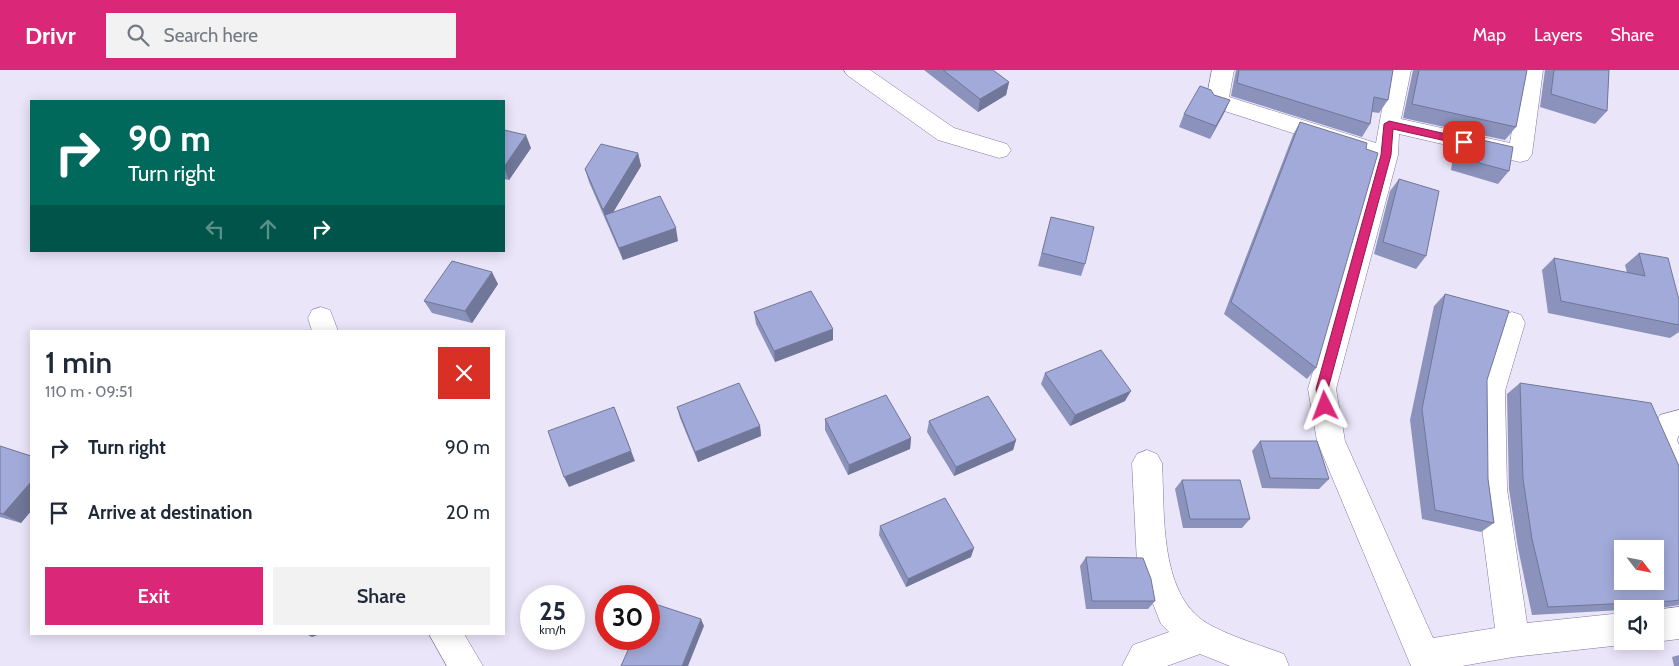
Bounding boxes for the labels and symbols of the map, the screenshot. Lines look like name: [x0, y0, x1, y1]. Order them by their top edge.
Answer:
pin: [1443, 121, 1485, 163]
position arrow: [1298, 379, 1350, 431]
north arrow: [1614, 540, 1664, 590]
speed limit sign: 30: [595, 585, 660, 650]

